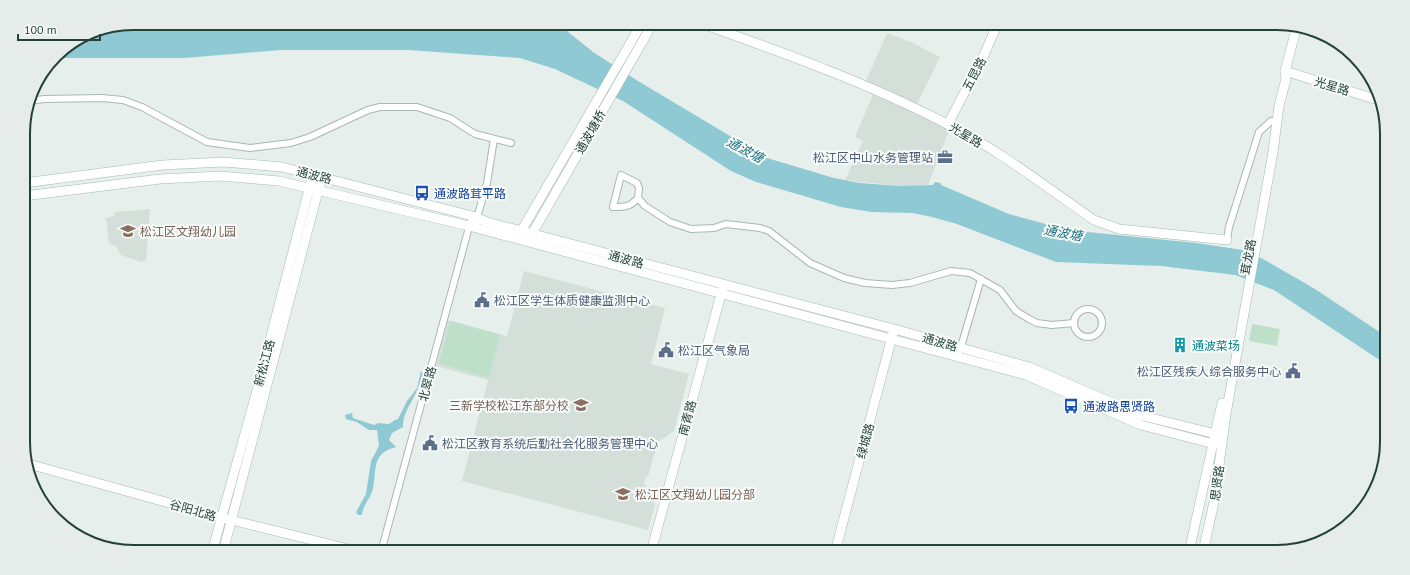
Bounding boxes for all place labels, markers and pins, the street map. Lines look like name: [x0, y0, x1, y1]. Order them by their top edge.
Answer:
office icon: 松江区中山水务管理站: [936, 148, 954, 166]
place label: 松江区中山水务管理站: [813, 150, 933, 165]
bus stop icon: 通波路茸平路: [413, 184, 431, 202]
place label: 通波路茸平路: [434, 186, 506, 201]
school or university icon: 松江区文翔幼儿园: [119, 222, 137, 240]
place label: 松江区文翔幼儿园: [140, 224, 236, 239]
public building icon: 松江区学生体质健康监测中心: [473, 291, 491, 309]
place label: 松江区学生体质健康监测中心: [494, 293, 650, 308]
building icon: 通波菜场: [1171, 336, 1189, 354]
place label: 通波菜场: [1192, 338, 1240, 353]
public building icon: 松江区气象局: [657, 341, 675, 359]
place label: 松江区气象局: [678, 343, 750, 358]
public building icon: 松江区残疾人综合服务中心: [1284, 362, 1302, 380]
place label: 松江区残疾人综合服务中心: [1137, 364, 1281, 379]
school or university icon: 三新学校松江东部分校: [572, 396, 590, 414]
bus stop icon: 通波路思贤路: [1062, 397, 1080, 415]
place label: 三新学校松江东部分校: [449, 398, 569, 413]
place label: 通波路思贤路: [1083, 399, 1155, 414]
public building icon: 松江区教育系统后勤社会化服务管理中心: [421, 434, 439, 452]
place label: 松江区教育系统后勤社会化服务管理中心: [442, 436, 658, 451]
school or university icon: 松江区文翔幼儿园分部: [614, 485, 632, 503]
place label: 松江区文翔幼儿园分部: [635, 487, 755, 502]

